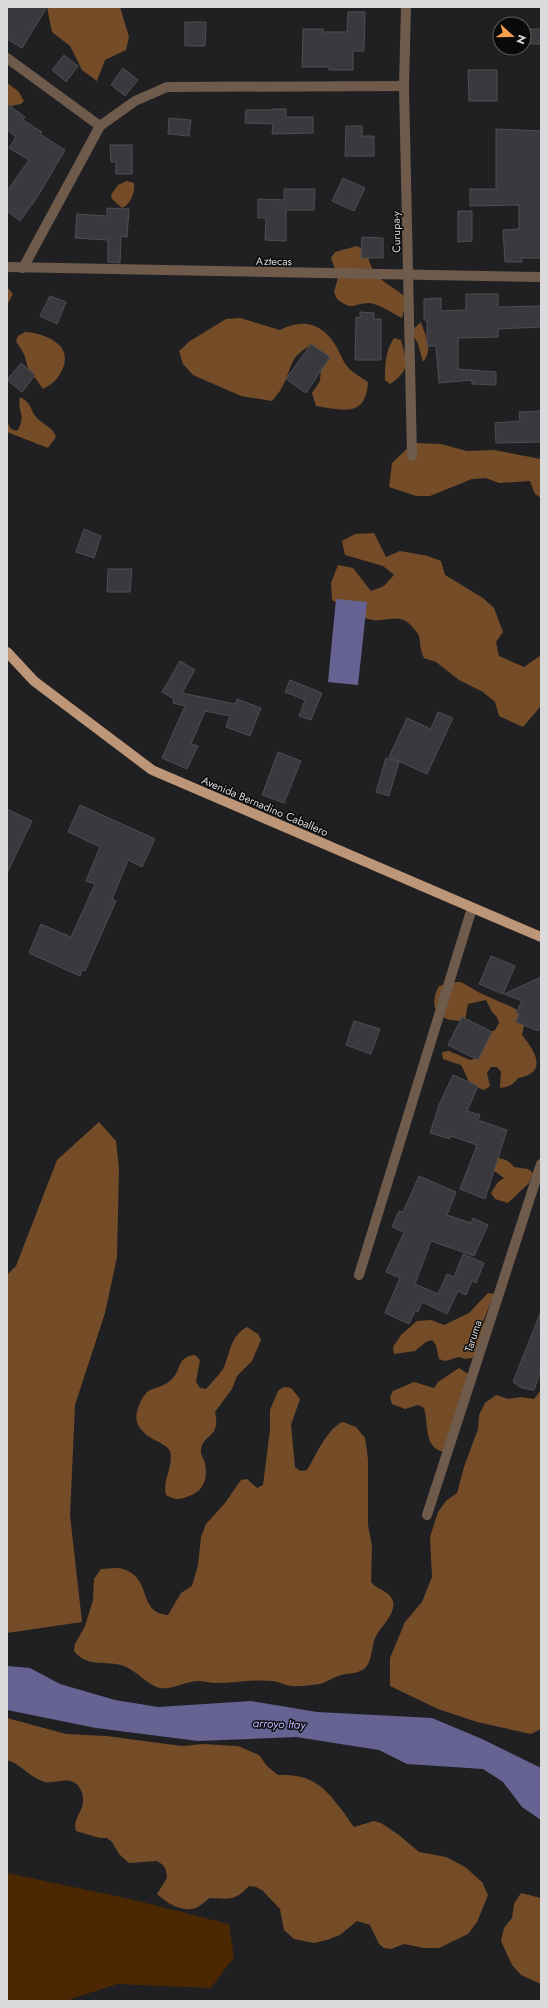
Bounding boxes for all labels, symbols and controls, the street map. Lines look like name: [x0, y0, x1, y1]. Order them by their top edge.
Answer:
north arrow: [492, 16, 532, 56]
text: N: [512, 33, 530, 47]
street label: Curupa-y: [388, 211, 404, 253]
street label: Aztecas: [256, 253, 293, 269]
street label: Avenida Bernadino Caballero: [199, 772, 331, 840]
street label: Taruma: [460, 1318, 486, 1354]
water label: arroyo Itay: [252, 1714, 307, 1734]

